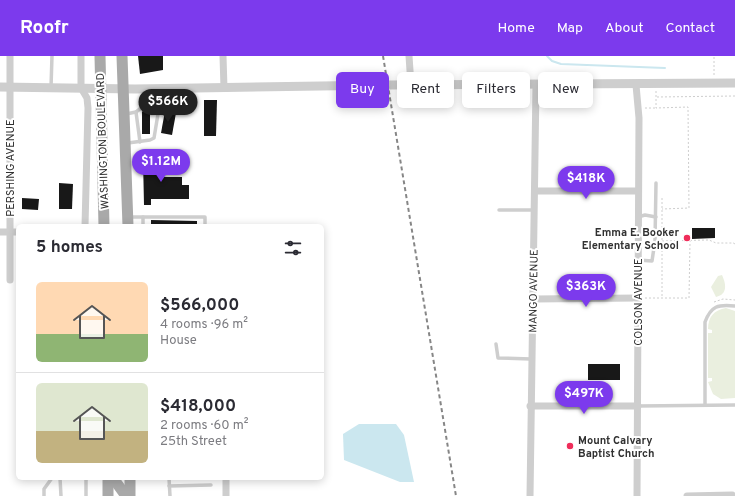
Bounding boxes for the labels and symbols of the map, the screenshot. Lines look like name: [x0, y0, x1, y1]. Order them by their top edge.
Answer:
street label: WASHINGTON BOULEVARD: [94, 73, 112, 209]
pin: $566K: [140, 89, 196, 123]
street label: PERSHING AVENUE: [4, 119, 18, 217]
pin: $1.12M: [128, 149, 194, 183]
pin: $418K: [558, 166, 614, 200]
place label: Emma E. Booker Elementary School: [582, 226, 679, 253]
marker: Emma E. Booker Elementary School: [682, 233, 692, 243]
street label: MANGO AVENUE: [526, 249, 542, 333]
street label: COLSON AVENUE: [632, 258, 646, 346]
pin: $363K: [558, 274, 614, 308]
pin: $497K: [556, 381, 612, 415]
place label: Mount Calvary Baptist Church: [578, 434, 654, 461]
marker: Mount Calvary Baptist Church: [565, 441, 575, 451]

